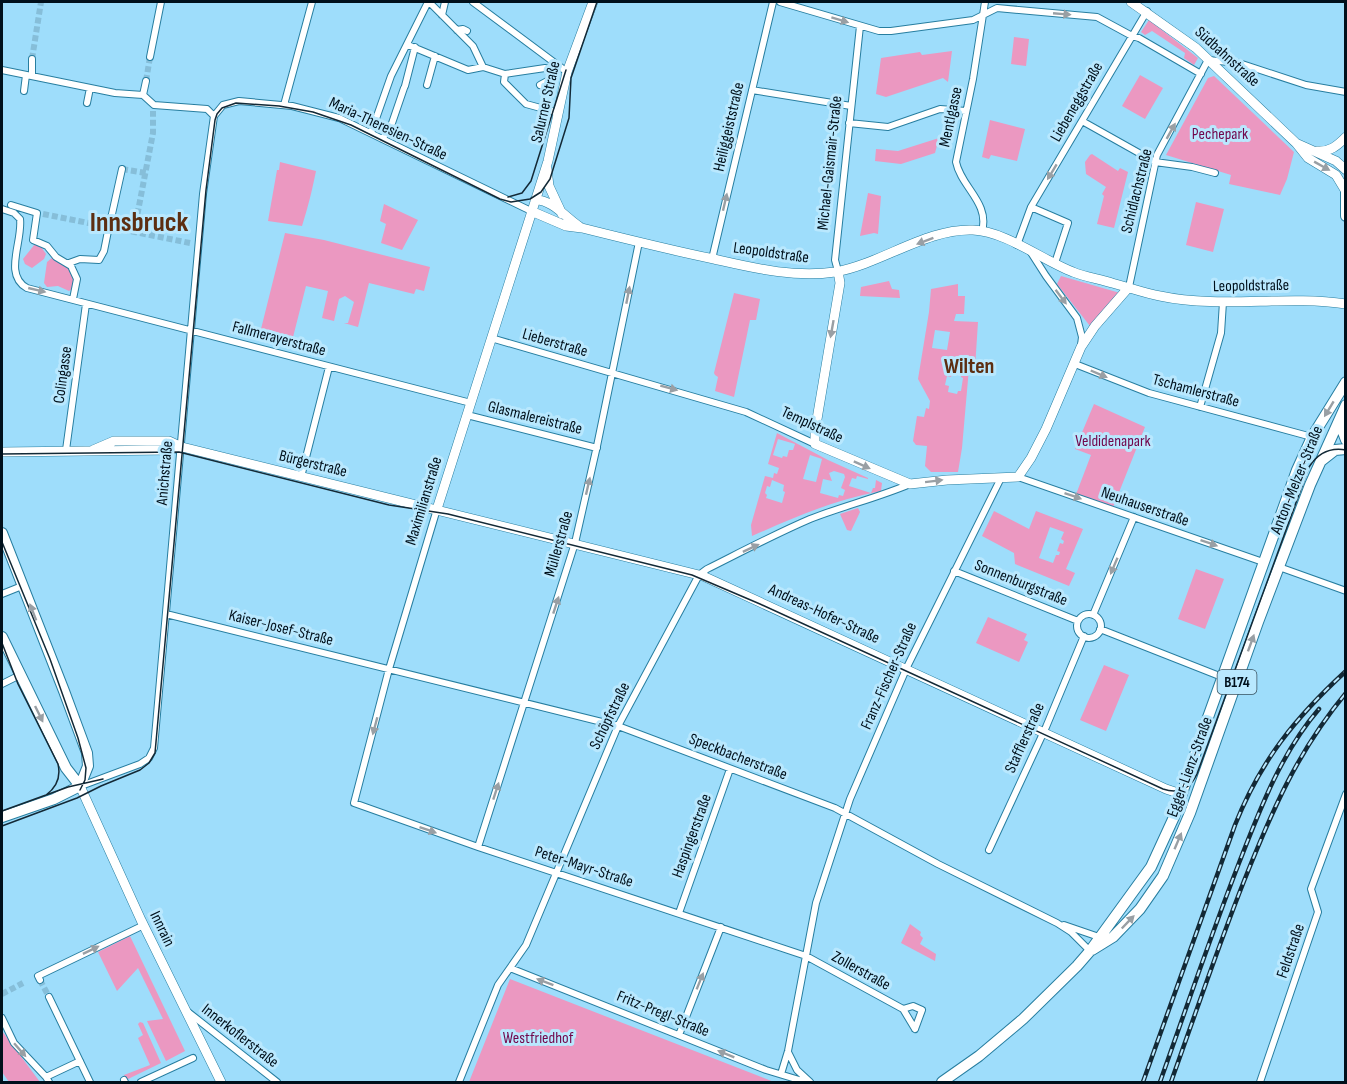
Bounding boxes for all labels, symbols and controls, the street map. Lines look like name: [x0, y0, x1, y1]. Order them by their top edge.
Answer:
one-way arrow: [1053, 9, 1072, 19]
one-way arrow: [831, 16, 849, 25]
street label: Südbahnstraße: [1191, 23, 1263, 91]
street label: Salurner Straße: [527, 59, 565, 145]
street label: Liebeneggstraße: [1047, 59, 1107, 145]
street label: Heiliggeiststraße: [710, 81, 748, 173]
street label: Mentlgasse: [935, 85, 967, 149]
street label: Maria-Theresien-Straße: [326, 93, 450, 165]
street label: Michael-Gaismair-Straße: [813, 95, 847, 231]
one-way arrow: [1166, 122, 1176, 139]
park label: Pechepark: [1192, 125, 1248, 144]
street label: Schidlachstraße: [1117, 147, 1157, 235]
one-way arrow: [1313, 161, 1330, 171]
one-way arrow: [1047, 164, 1058, 180]
one-way arrow: [721, 193, 731, 211]
district label: Innsbruck: [90, 206, 188, 239]
one-way arrow: [916, 236, 934, 246]
street label: Leopoldstraße: [732, 238, 810, 268]
street label: Leopoldstraße: [1213, 276, 1289, 296]
one-way arrow: [27, 286, 46, 296]
one-way arrow: [624, 286, 633, 305]
one-way arrow: [1055, 289, 1068, 305]
street label: Fallmerayerstraße: [230, 317, 328, 361]
one-way arrow: [828, 320, 837, 339]
street label: Lieberstraße: [520, 325, 590, 361]
street label: Colingasse: [50, 345, 76, 405]
district label: Wilten: [944, 353, 994, 380]
one-way arrow: [1090, 370, 1108, 379]
street label: Tschamlerstraße: [1151, 370, 1241, 412]
one-way arrow: [660, 384, 678, 394]
street label: Glasmalereistraße: [486, 397, 584, 439]
one-way arrow: [1323, 401, 1334, 418]
street label: Templstraße: [778, 402, 846, 448]
street label: Anton-Melzer-Straße: [1266, 423, 1327, 538]
park label: Veldidenapark: [1075, 432, 1151, 451]
street label: Anichstraße: [153, 440, 177, 507]
street label: Bürgerstraße: [277, 446, 349, 482]
street label: Maximilianstraße: [402, 454, 446, 548]
one-way arrow: [854, 460, 872, 470]
one-way arrow: [584, 477, 594, 495]
one-way arrow: [924, 477, 943, 486]
street label: Neuhauserstraße: [1099, 483, 1191, 531]
one-way arrow: [1064, 492, 1082, 502]
street label: Müllerstraße: [541, 509, 577, 579]
one-way arrow: [1200, 539, 1218, 549]
one-way arrow: [742, 543, 759, 552]
street label: Sonnenburgstraße: [972, 556, 1070, 610]
one-way arrow: [1109, 557, 1118, 575]
street label: Andreas-Hofer-Straße: [765, 580, 883, 648]
one-way arrow: [551, 596, 561, 614]
one-way arrow: [28, 602, 38, 620]
street label: Kaiser-Josef-Straße: [227, 606, 335, 650]
street label: Franz-Fischer-Straße: [857, 619, 921, 733]
one-way arrow: [1246, 634, 1256, 652]
road number: B174: [1218, 670, 1256, 694]
street label: Schöpfstraße: [586, 679, 634, 753]
street label: Stafflerstraße: [1001, 700, 1049, 776]
one-way arrow: [35, 705, 44, 722]
street label: Egger-Lienz-Straße: [1163, 714, 1217, 820]
one-way arrow: [369, 717, 379, 735]
street label: Speckbacherstraße: [686, 730, 790, 784]
one-way arrow: [492, 782, 501, 800]
street label: Haspingerstraße: [668, 791, 716, 881]
one-way arrow: [419, 825, 437, 835]
one-way arrow: [1173, 832, 1183, 850]
street label: Peter-Mayr-Straße: [533, 842, 635, 892]
street label: Innrain: [145, 908, 179, 950]
one-way arrow: [1120, 915, 1134, 929]
street label: Feldstraße: [1273, 921, 1309, 981]
one-way arrow: [82, 946, 100, 956]
street label: Zollerstraße: [828, 947, 894, 995]
one-way arrow: [696, 972, 705, 990]
one-way arrow: [536, 977, 554, 987]
street label: Fritz-Pregl-Straße: [614, 987, 712, 1041]
street label: Innerkoflerstraße: [198, 1000, 282, 1072]
park label: Westfriedhof: [503, 1029, 574, 1048]
one-way arrow: [13, 1042, 26, 1057]
one-way arrow: [717, 1049, 735, 1059]

